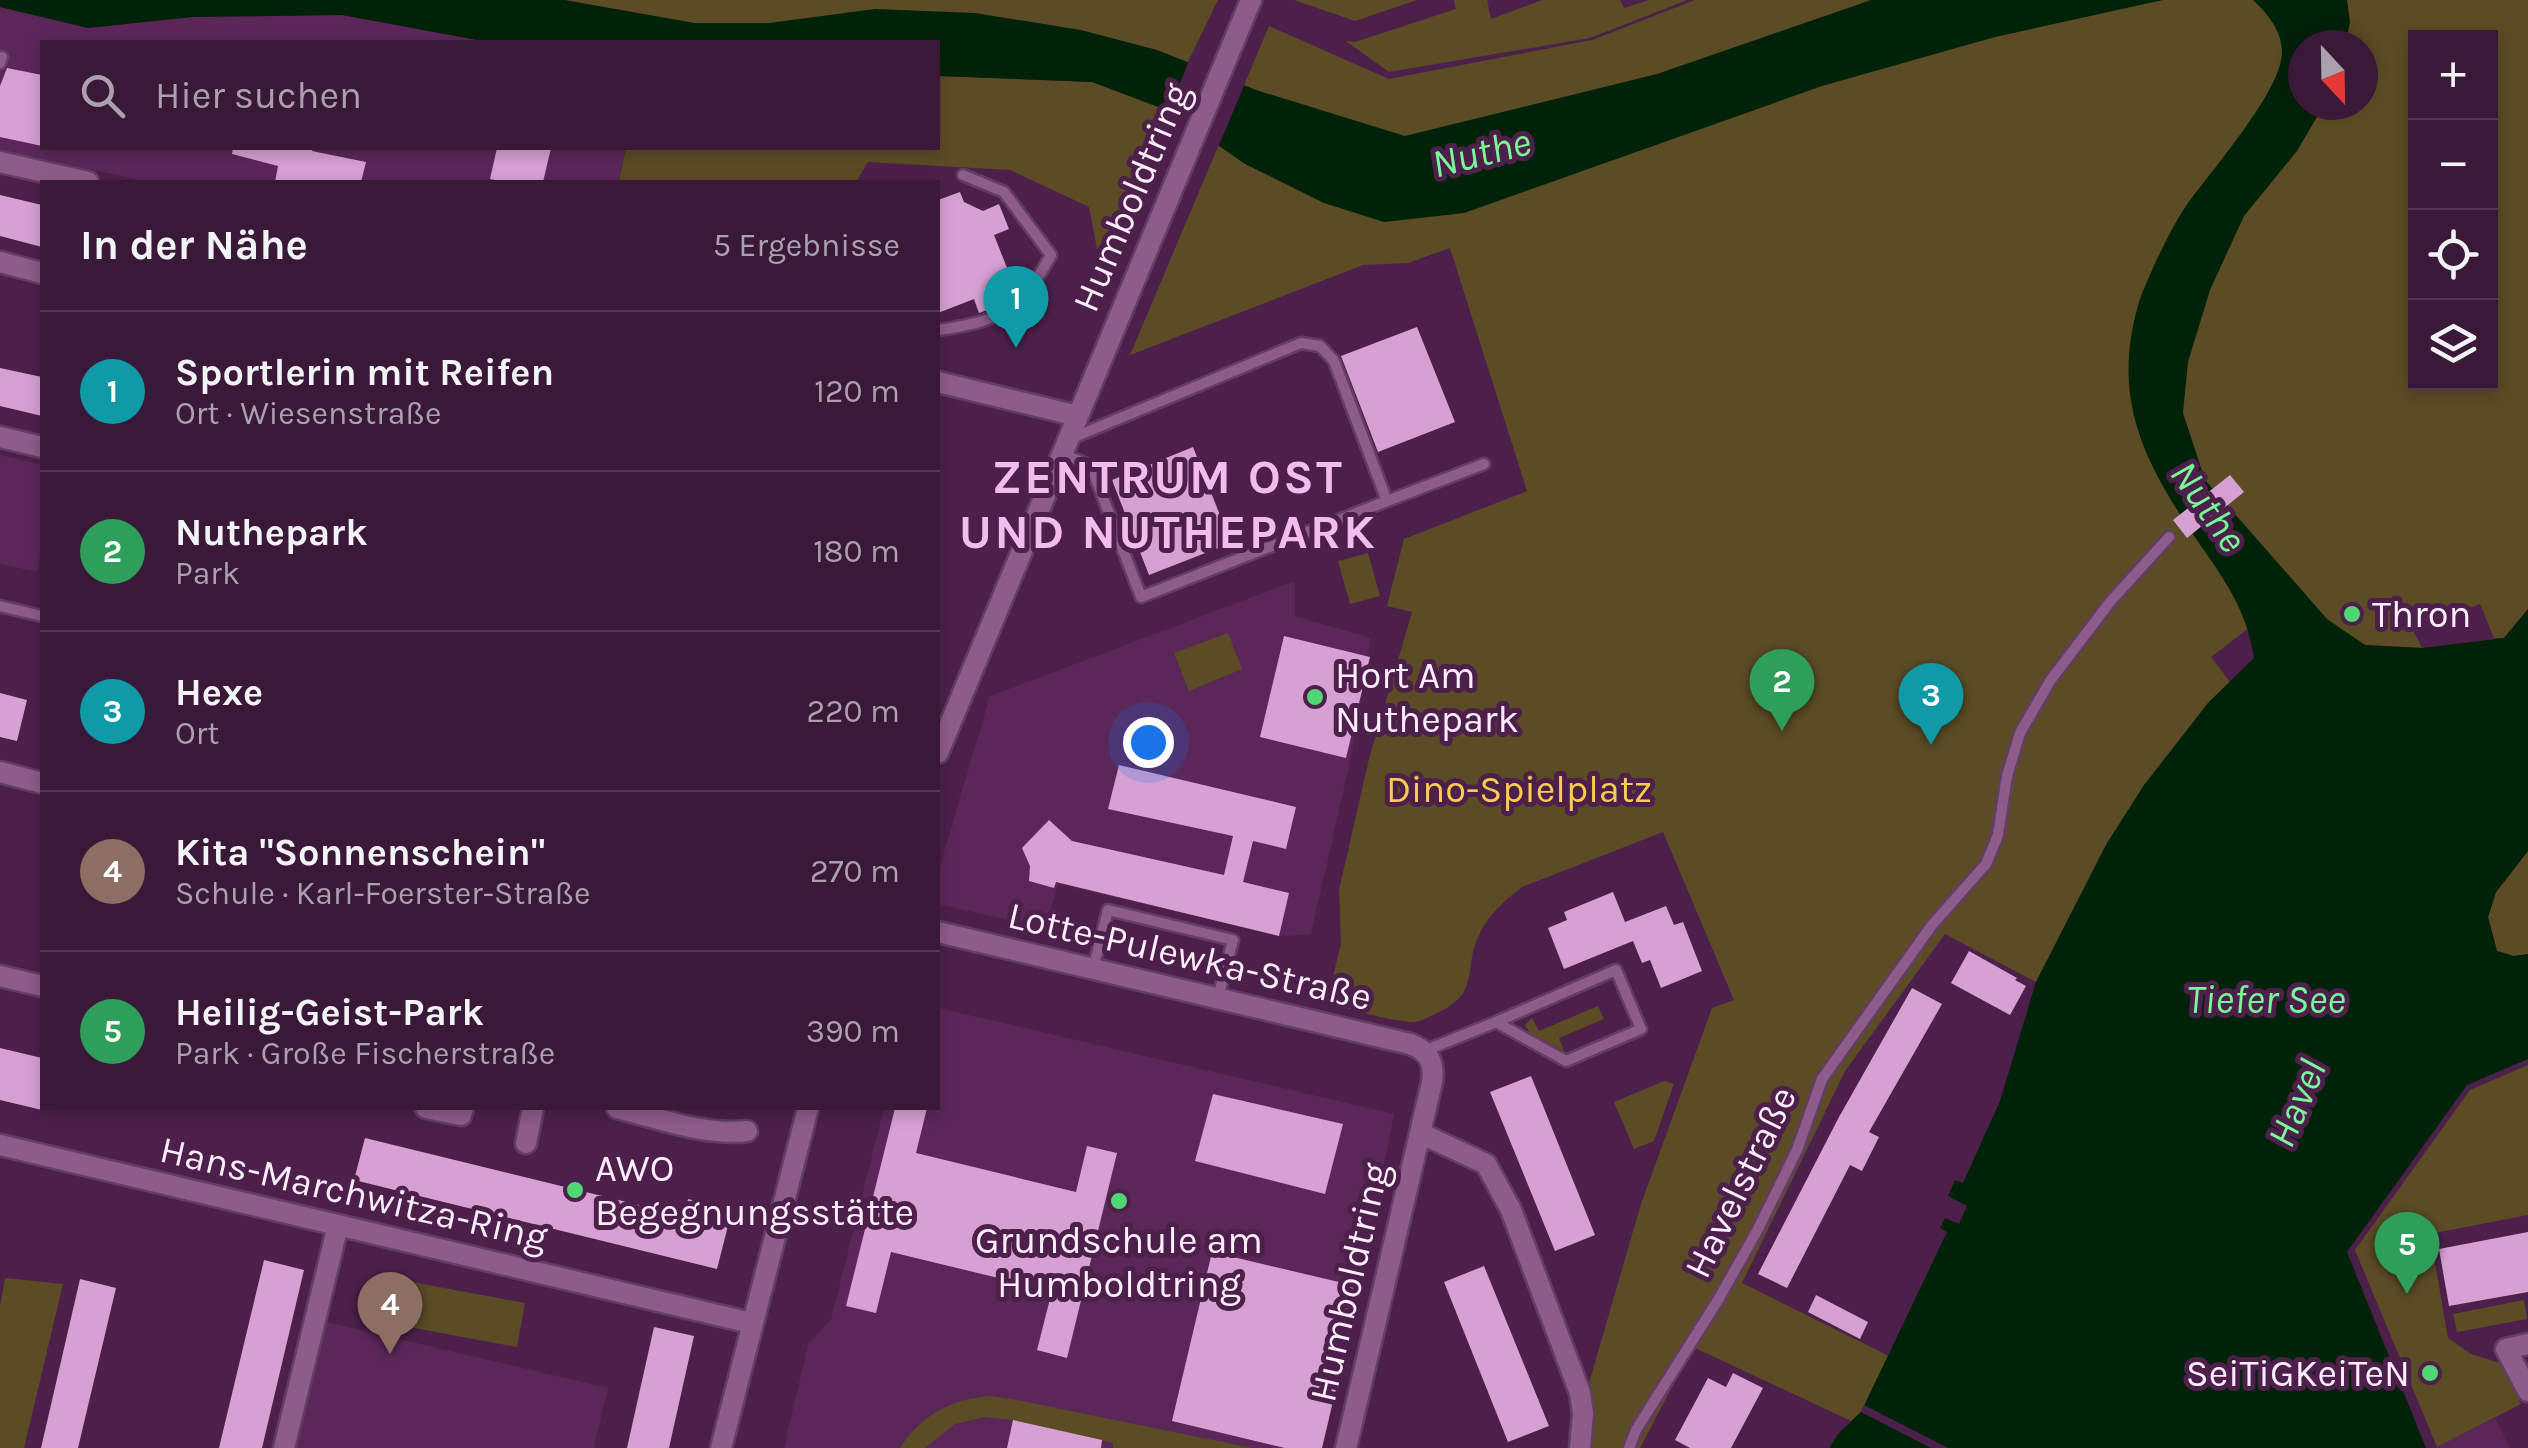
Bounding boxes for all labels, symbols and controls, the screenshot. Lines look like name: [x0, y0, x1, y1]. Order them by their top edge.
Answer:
north arrow: [2288, 30, 2378, 120]
map controls: [2408, 30, 2498, 390]
button: +: [2408, 30, 2498, 120]
search box: [40, 40, 940, 150]
icon: search: [75, 68, 130, 123]
text: Hier suchen: [155, 73, 362, 118]
street label: Humboldtring: [1063, 76, 1200, 318]
water label: Nuthe: [1427, 118, 1535, 187]
button: −: [2408, 120, 2498, 210]
button: locate: [2408, 210, 2498, 300]
text: In der Nähe: [80, 220, 308, 270]
text: 5 Ergebnisse: [713, 227, 900, 264]
pin: 1: [984, 266, 1048, 348]
button: layers: [2408, 300, 2498, 390]
text: Sportlerin mit Reifen: [175, 350, 554, 395]
text: 1: [107, 373, 118, 410]
text: 120 m: [814, 373, 900, 410]
text: Ort · Wiesenstraße: [175, 395, 441, 432]
district label: ZENTRUM OST UND NUTHEPARK: [959, 449, 1377, 560]
water label: Nuthe: [2161, 452, 2257, 561]
text: Nuthepark: [175, 510, 368, 555]
text: 2: [103, 533, 122, 570]
text: 180 m: [813, 533, 900, 570]
text: Park: [175, 555, 240, 592]
place label: Thron: [2372, 592, 2471, 637]
marker: Thron: [2341, 603, 2363, 625]
pin: 2: [1750, 648, 1814, 731]
place label: Hort Am Nuthepark: [1335, 653, 1519, 742]
pin: 3: [1898, 662, 1964, 745]
text: Hexe: [175, 670, 263, 715]
marker: Hort Am Nuthepark: [1304, 686, 1326, 708]
text: 3: [103, 693, 122, 730]
text: 220 m: [806, 693, 900, 730]
text: Ort: [175, 715, 219, 752]
your location: [1123, 717, 1174, 768]
park label: Dino-Spielplatz: [1386, 767, 1652, 812]
text: Kita "Sonnenschein": [175, 830, 545, 875]
text: 4: [103, 853, 122, 890]
text: 270 m: [810, 853, 900, 890]
text: Schule · Karl-Foerster-Straße: [175, 875, 591, 912]
street label: Lotte-Pulewka-Straße: [1004, 893, 1376, 1020]
water label: Tiefer See: [2186, 976, 2346, 1023]
text: Heilig-Geist-Park: [175, 990, 484, 1035]
text: 5: [103, 1013, 122, 1050]
text: 390 m: [806, 1013, 900, 1050]
text: Park · Große Fischerstraße: [175, 1035, 555, 1072]
water label: Havel: [2257, 1052, 2336, 1154]
street label: Havelstraße: [1675, 1079, 1806, 1285]
street label: Hans-Marchwitza-Ring: [156, 1127, 552, 1260]
place label: AWO Begegnungsstätte: [595, 1146, 914, 1235]
street label: Humboldtring: [1300, 1158, 1399, 1406]
marker: AWO Begegnungsstätte: [564, 1179, 586, 1201]
marker: Grundschule am Humboldtring: [1108, 1190, 1130, 1212]
pin: 5: [2374, 1212, 2440, 1294]
place label: Grundschule am Humboldtring: [975, 1218, 1263, 1307]
pin: 4: [358, 1272, 422, 1354]
place label: SeiTiGKeiTeN: [2186, 1351, 2410, 1396]
marker: SeiTiGKeiTeN: [2419, 1362, 2441, 1384]

